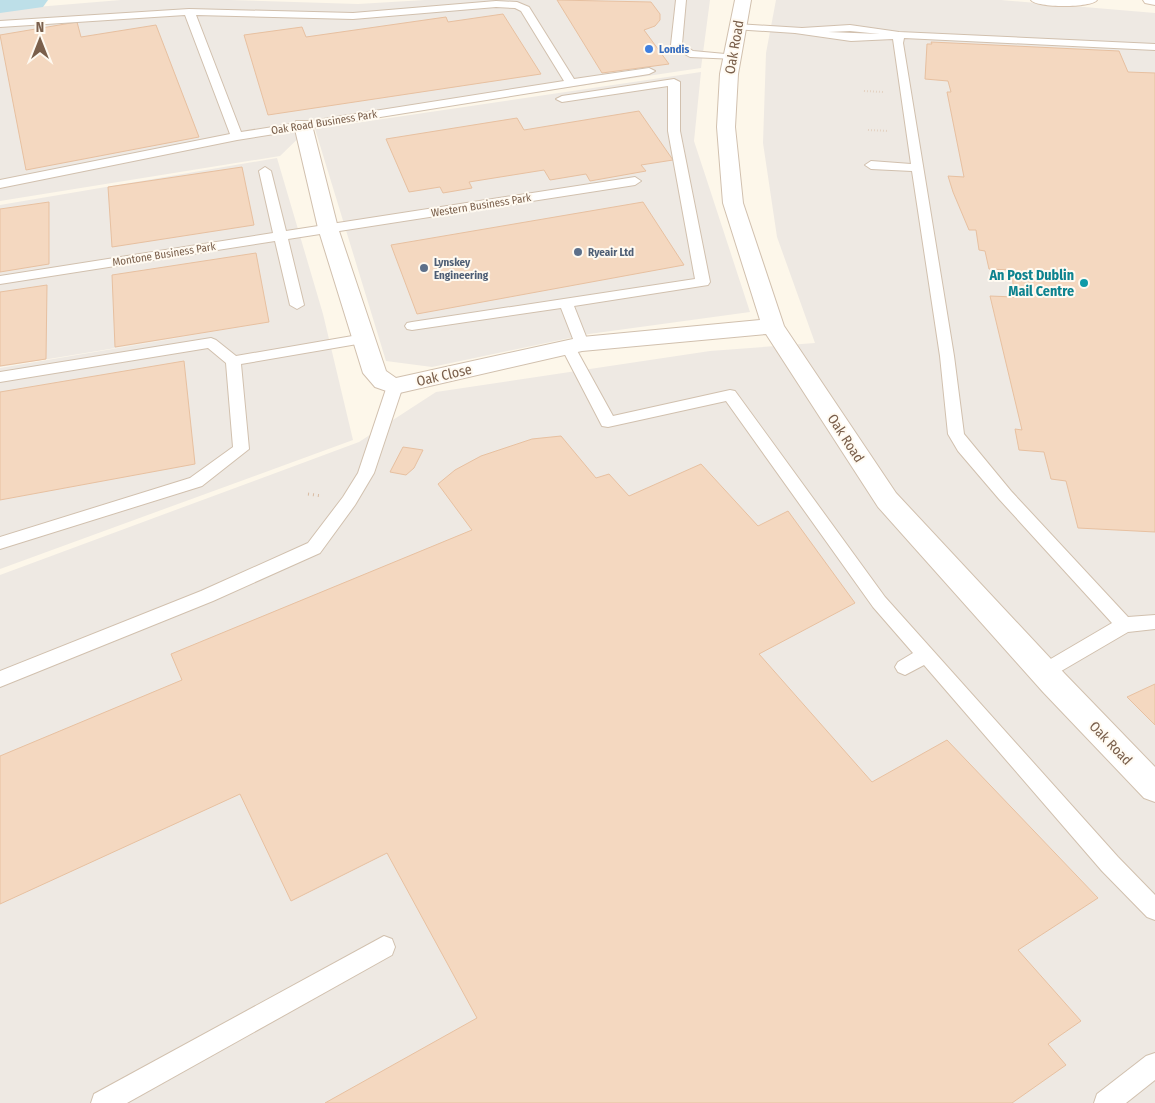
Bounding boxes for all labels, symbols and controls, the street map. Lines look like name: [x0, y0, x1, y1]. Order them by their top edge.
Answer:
north arrow: [15, 15, 65, 65]
text: N: [36, 19, 44, 36]
street label: Oak Road: [721, 19, 748, 75]
marker: Londis: [643, 43, 655, 55]
place label: Londis: [659, 43, 689, 56]
street label: Oak Road Business Park: [270, 108, 379, 137]
street label: Western Business Park: [430, 191, 533, 220]
street label: Montone Business Park: [112, 240, 217, 269]
marker: Ryeair Ltd: [572, 246, 584, 258]
place label: Ryeair Ltd: [588, 246, 634, 259]
place label: Lynskey Engineering: [434, 256, 489, 282]
marker: Lynskey Engineering: [418, 262, 430, 274]
place label: An Post Dublin Mail Centre: [989, 267, 1074, 300]
marker: An Post Dublin Mail Centre: [1078, 277, 1090, 289]
street label: Oak Close: [415, 361, 473, 390]
street label: Oak Road: [824, 411, 868, 466]
street label: Oak Road: [1086, 718, 1136, 769]

